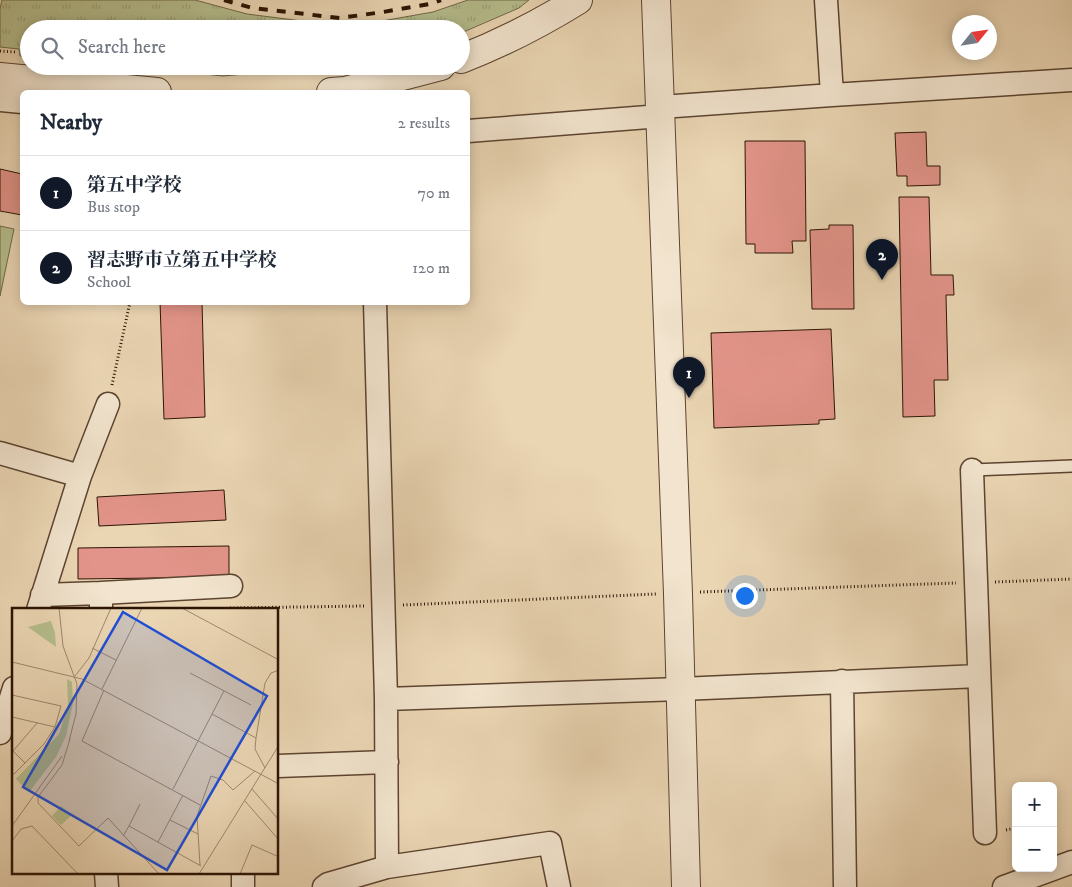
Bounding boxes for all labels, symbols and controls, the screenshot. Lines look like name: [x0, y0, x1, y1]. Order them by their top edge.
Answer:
north arrow: [952, 15, 997, 60]
search box: [20, 20, 470, 75]
icon: search: [38, 34, 66, 62]
text: Search here: [78, 36, 166, 59]
text: Nearby: [40, 110, 102, 136]
text: 2 results: [398, 113, 450, 133]
text: 第五中学校: [87, 174, 182, 197]
text: 1: [53, 183, 59, 203]
text: 70 m: [418, 183, 450, 203]
text: Bus stop: [87, 197, 140, 217]
pin: 2: [866, 239, 898, 280]
text: 習志野市立第五中学校: [87, 249, 277, 272]
text: 2: [52, 258, 60, 278]
text: 120 m: [412, 258, 450, 278]
text: School: [87, 272, 131, 292]
pin: 1: [673, 357, 705, 398]
your location: [732, 583, 758, 609]
inset map: [12, 608, 279, 874]
map controls: [1012, 782, 1057, 872]
button: +: [1012, 782, 1057, 827]
button: −: [1012, 827, 1057, 872]

